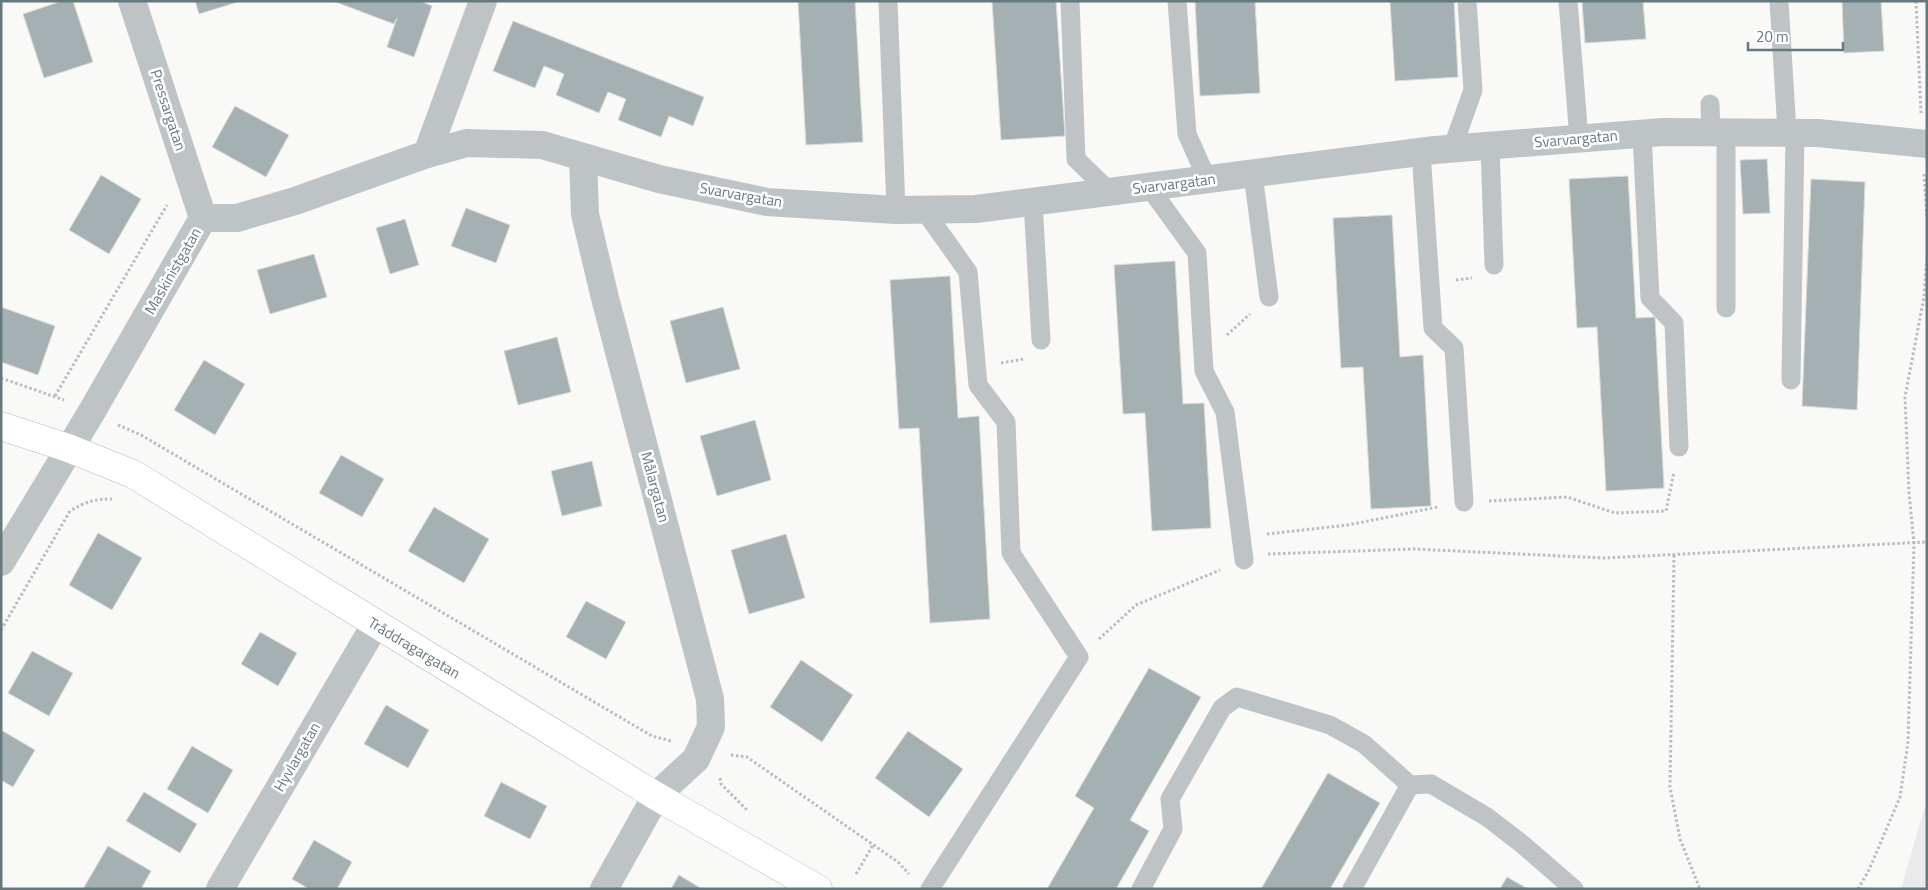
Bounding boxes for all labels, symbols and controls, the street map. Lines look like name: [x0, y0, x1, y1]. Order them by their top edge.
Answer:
scale bar: [1748, 20, 1843, 52]
text: 20 m: [1756, 25, 1789, 48]
street label: Pressargatan: [145, 66, 192, 153]
street label: Svarvargatan: [1533, 123, 1619, 154]
street label: Svarvargatan: [1131, 167, 1217, 200]
street label: Svarvargatan: [698, 176, 784, 213]
street label: Maskinistgatan: [138, 223, 207, 319]
street label: Målargatan: [635, 449, 676, 525]
street label: Tråddragargatan: [364, 611, 465, 684]
street label: Hyvlargatan: [267, 718, 326, 796]

